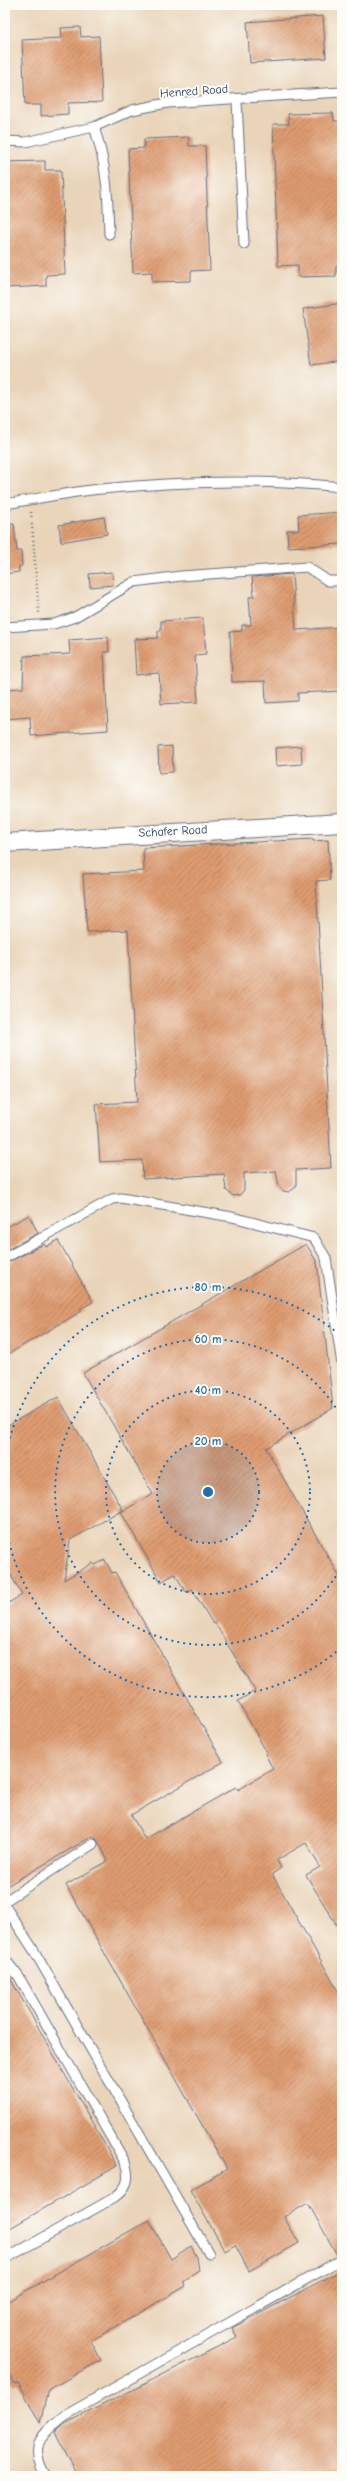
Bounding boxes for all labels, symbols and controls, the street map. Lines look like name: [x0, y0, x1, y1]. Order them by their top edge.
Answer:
street label: Henred Road: [160, 82, 228, 100]
street label: Schafer Road: [138, 822, 208, 840]
text: 80 m: [195, 1280, 221, 1294]
text: 60 m: [195, 1332, 221, 1346]
text: 40 m: [195, 1383, 221, 1397]
text: 20 m: [195, 1434, 221, 1448]
centre of rings: [201, 1485, 215, 1499]

